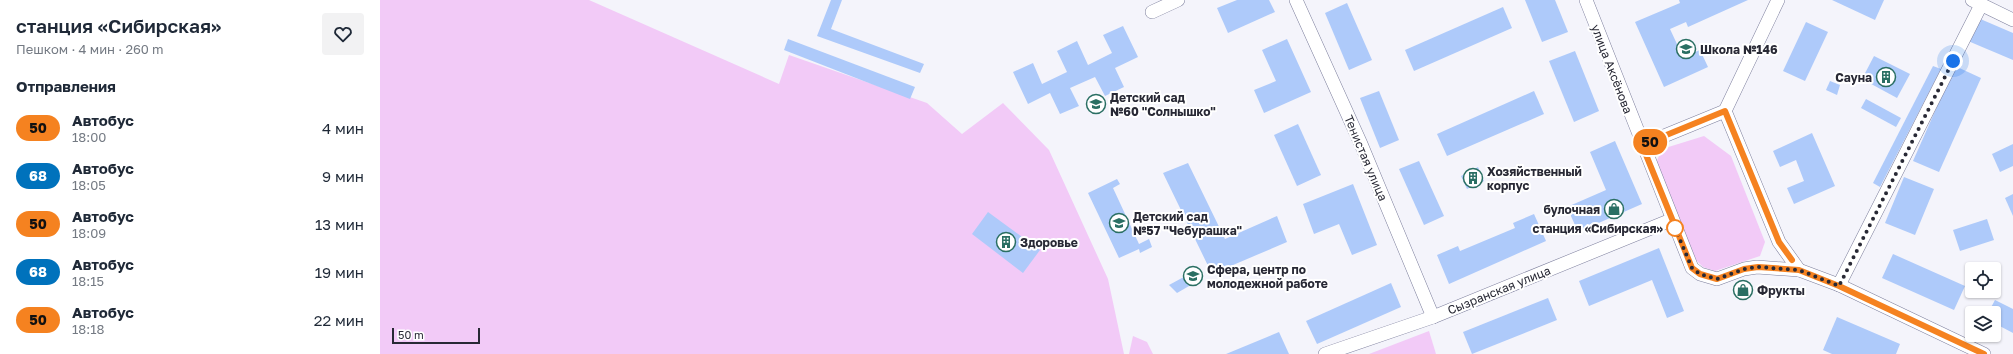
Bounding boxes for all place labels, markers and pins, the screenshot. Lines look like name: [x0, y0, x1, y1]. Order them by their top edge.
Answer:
school or university icon: Школа №146: [1675, 38, 1697, 60]
place label: Школа №146: [1700, 42, 1778, 57]
building icon: Сауна: [1875, 66, 1897, 88]
place label: Сауна: [1835, 70, 1872, 85]
place label: Детский сад №60 "Солнышко": [1110, 90, 1216, 119]
school or university icon: Детский сад №60 "Солнышко": [1085, 93, 1107, 115]
place label: Хозяйственный корпус: [1487, 164, 1582, 193]
building icon: Хозяйственный корпус: [1462, 167, 1484, 189]
shop icon: булочная: [1603, 198, 1625, 220]
place label: булочная: [1543, 202, 1600, 217]
place label: Детский сад №57 "Чебурашка": [1133, 209, 1242, 238]
school or university icon: Детский сад №57 "Чебурашка": [1108, 212, 1130, 234]
marker: станция «Сибирская»: [1666, 219, 1684, 237]
place label: станция «Сибирская»: [1533, 221, 1664, 236]
building icon: Здоровье: [995, 231, 1017, 253]
place label: Здоровье: [1020, 235, 1078, 250]
place label: Сфера, центр по молодежной работе: [1207, 262, 1328, 291]
school or university icon: Сфера, центр по молодежной работе: [1182, 265, 1204, 287]
shop icon: Фрукты: [1732, 279, 1754, 301]
place label: Фрукты: [1757, 283, 1805, 298]

